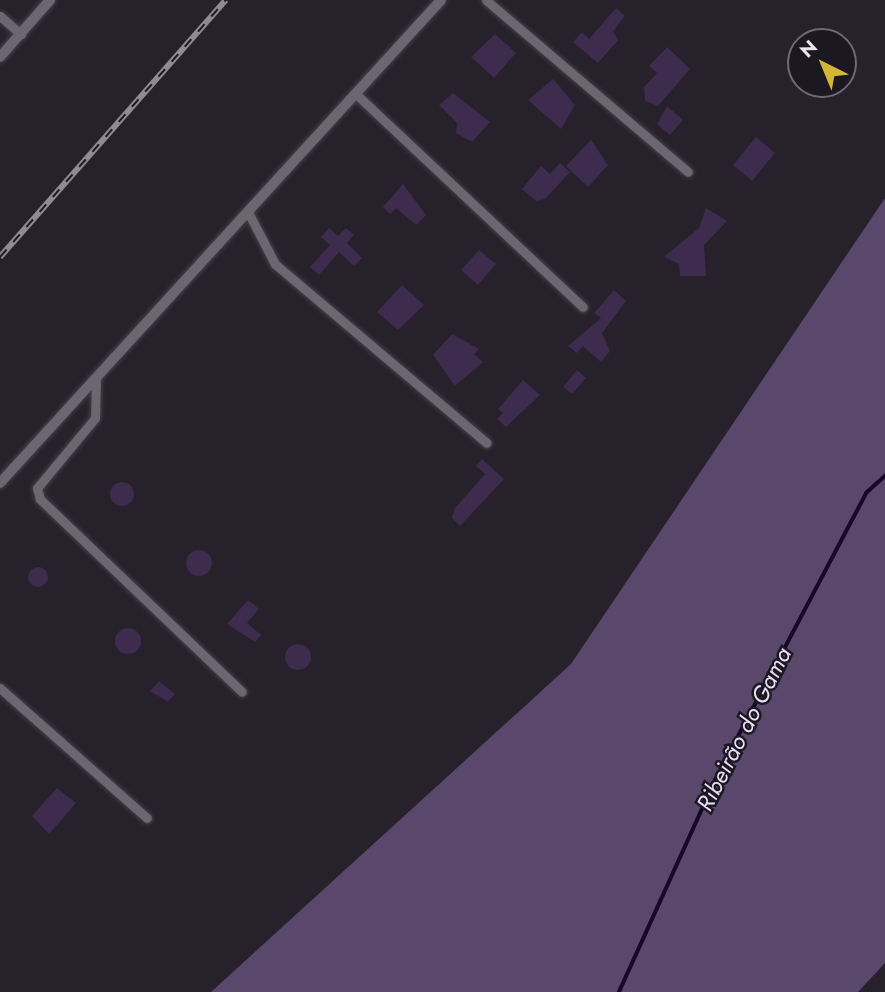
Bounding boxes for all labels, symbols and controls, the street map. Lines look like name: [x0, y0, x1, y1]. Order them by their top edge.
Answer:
north arrow: [787, 28, 857, 98]
text: N: [794, 34, 823, 64]
water label: Ribeirão do Gama: [691, 643, 797, 815]

